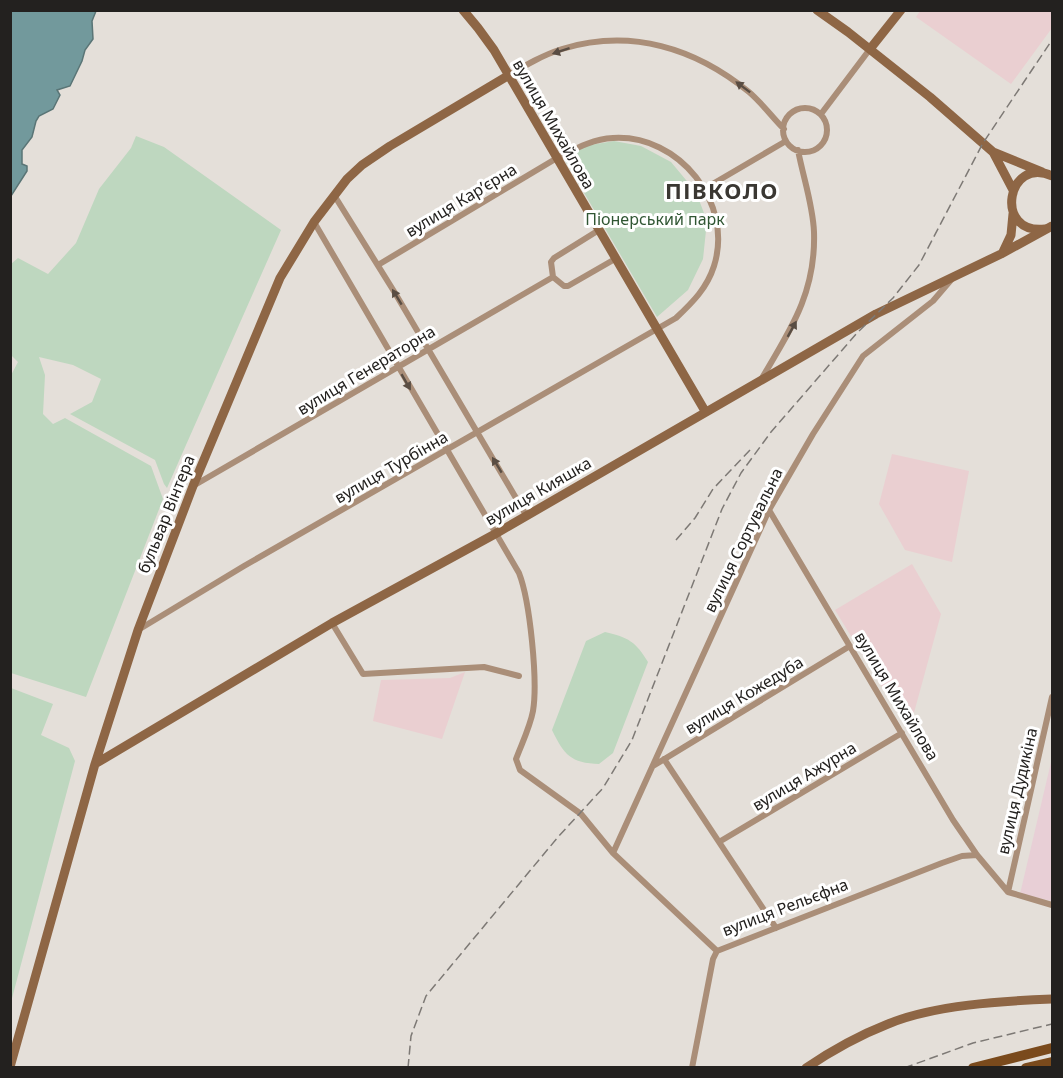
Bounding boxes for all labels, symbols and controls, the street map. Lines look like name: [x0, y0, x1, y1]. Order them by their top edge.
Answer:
one-way arrow: [551, 46, 569, 56]
street label: вулиця Михайлова: [508, 55, 600, 193]
one-way arrow: [735, 81, 751, 94]
street label: вулиця Кар’єрна: [401, 158, 521, 242]
district label: ПІВКОЛО: [665, 175, 779, 205]
park label: Піонерський парк: [585, 208, 725, 230]
one-way arrow: [392, 289, 403, 305]
street label: вулиця Генераторна: [293, 320, 439, 420]
one-way arrow: [787, 320, 797, 337]
one-way arrow: [401, 374, 412, 390]
street label: вулиця Турбінна: [330, 426, 452, 508]
street label: бульвар Вінтера: [132, 452, 200, 576]
street label: вулиця Кияшка: [481, 452, 595, 530]
one-way arrow: [492, 457, 503, 473]
street label: вулиця Сортувальна: [698, 464, 788, 616]
street label: вулиця Михайлова: [850, 627, 944, 765]
street label: вулиця Кожедуба: [681, 651, 807, 739]
street label: вулиця Дудикіна: [992, 726, 1042, 856]
street label: вулиця Ажурна: [748, 736, 860, 816]
street label: вулиця Рельєфна: [719, 873, 851, 941]

